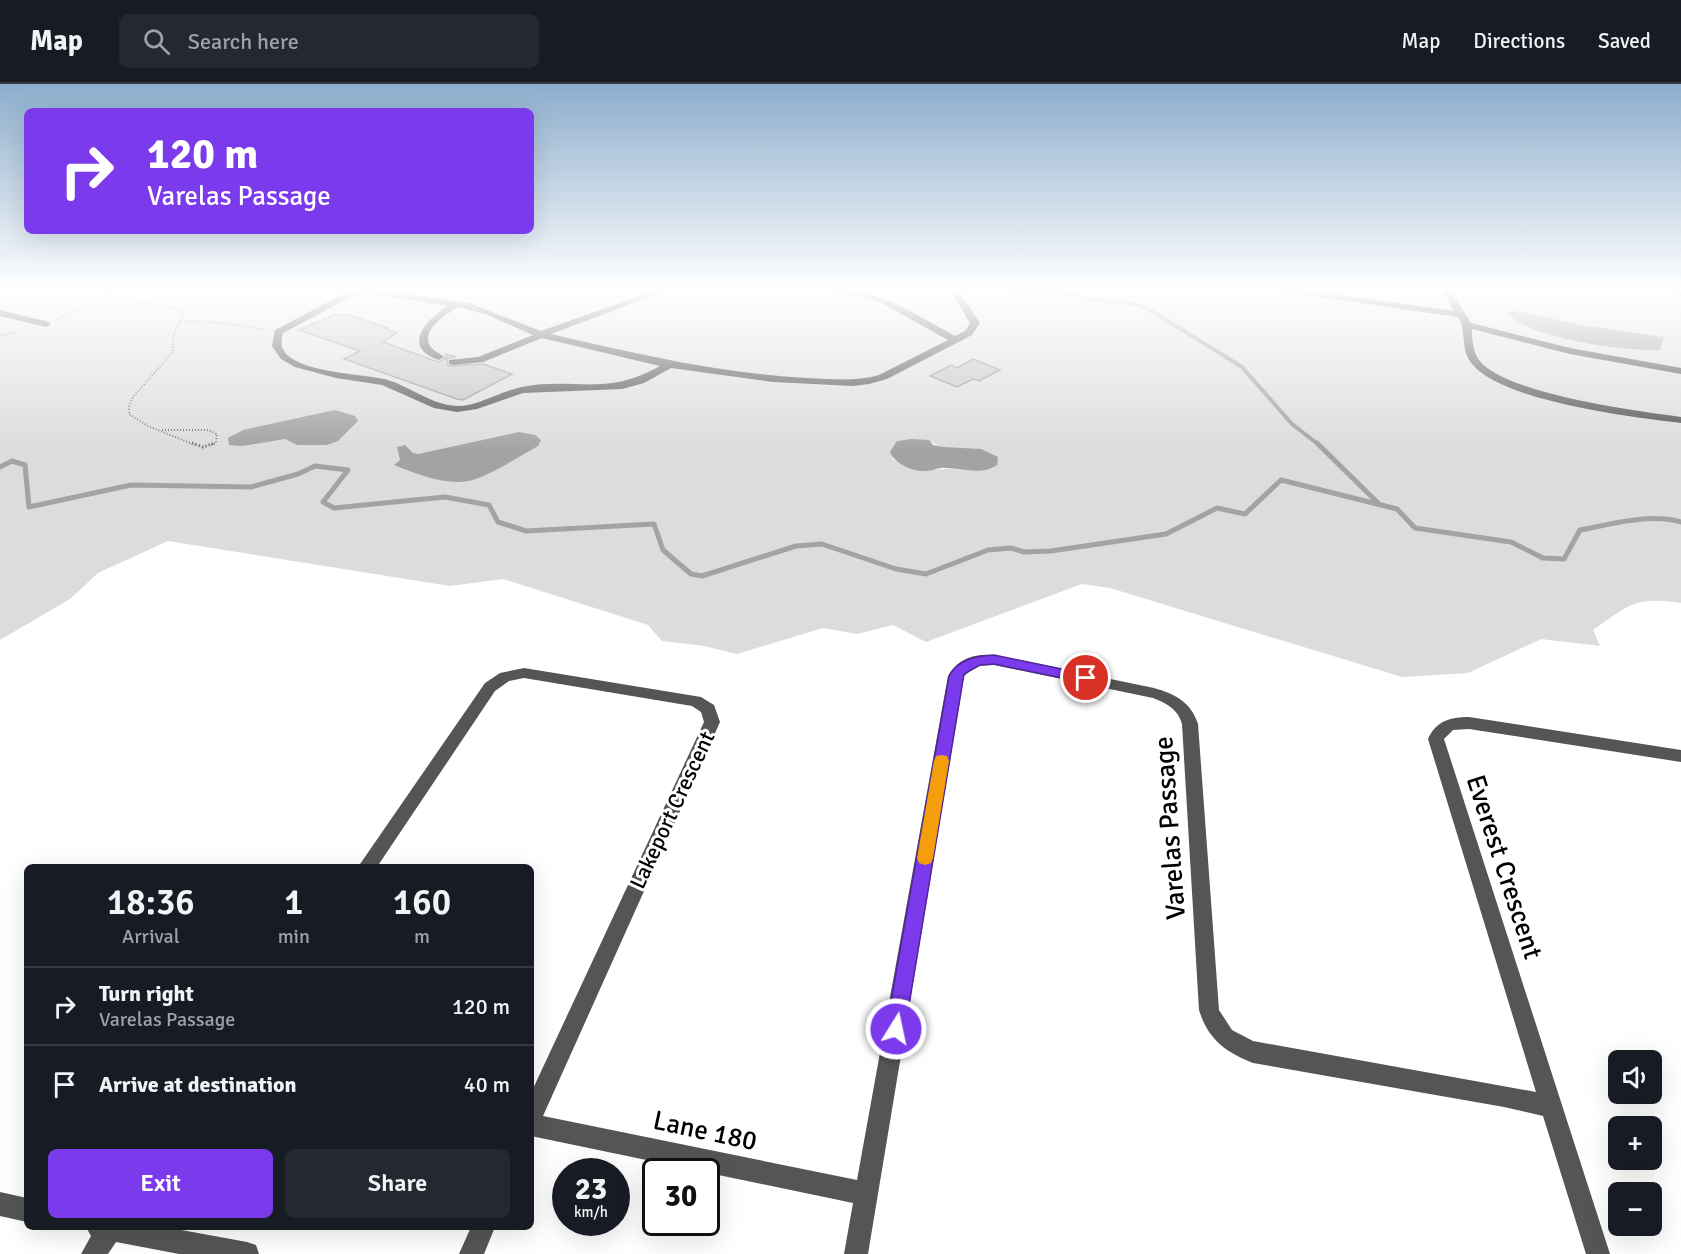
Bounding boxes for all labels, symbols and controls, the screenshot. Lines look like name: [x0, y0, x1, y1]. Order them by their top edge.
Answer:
search box: [119, 14, 539, 68]
text: Map: [30, 24, 83, 58]
icon: search: [140, 25, 173, 58]
text: Search here: [188, 28, 299, 55]
text: Map: [1402, 28, 1440, 54]
text: Directions: [1473, 28, 1565, 54]
text: Saved: [1598, 28, 1651, 54]
text: 120 m: [147, 129, 258, 180]
icon: right: [48, 132, 126, 210]
text: Varelas Passage: [147, 180, 331, 213]
pin: [1060, 652, 1111, 703]
icon: arrive: [1069, 661, 1102, 694]
street label: Lakeport Crescent: [624, 727, 720, 893]
street label: Varelas Passage: [1147, 735, 1193, 921]
street label: Everest Crescent: [1459, 771, 1549, 963]
text: 18:36: [107, 880, 195, 925]
text: 1: [284, 880, 304, 925]
text: 160: [393, 880, 451, 925]
text: Arrival: [122, 924, 180, 949]
text: min: [278, 924, 310, 949]
text: m: [414, 924, 430, 949]
text: Turn right: [99, 980, 194, 1007]
icon: right: [48, 990, 81, 1023]
text: 120 m: [452, 993, 510, 1020]
position arrow: [864, 997, 928, 1061]
text: Varelas Passage: [99, 1007, 235, 1032]
map controls: [1608, 1050, 1662, 1236]
button: sound: [1608, 1050, 1662, 1104]
icon: arrive: [48, 1068, 81, 1101]
text: Arrive at destination: [99, 1071, 296, 1098]
text: 40 m: [464, 1071, 510, 1098]
street label: Lane 180: [650, 1104, 760, 1158]
button: +: [1608, 1116, 1662, 1170]
button: Exit: [48, 1149, 273, 1218]
button: Share: [285, 1149, 510, 1218]
speed limit sign: 30: [642, 1158, 720, 1236]
text: 23: [575, 1171, 607, 1208]
button: −: [1608, 1182, 1662, 1236]
text: km/h: [574, 1203, 608, 1221]

